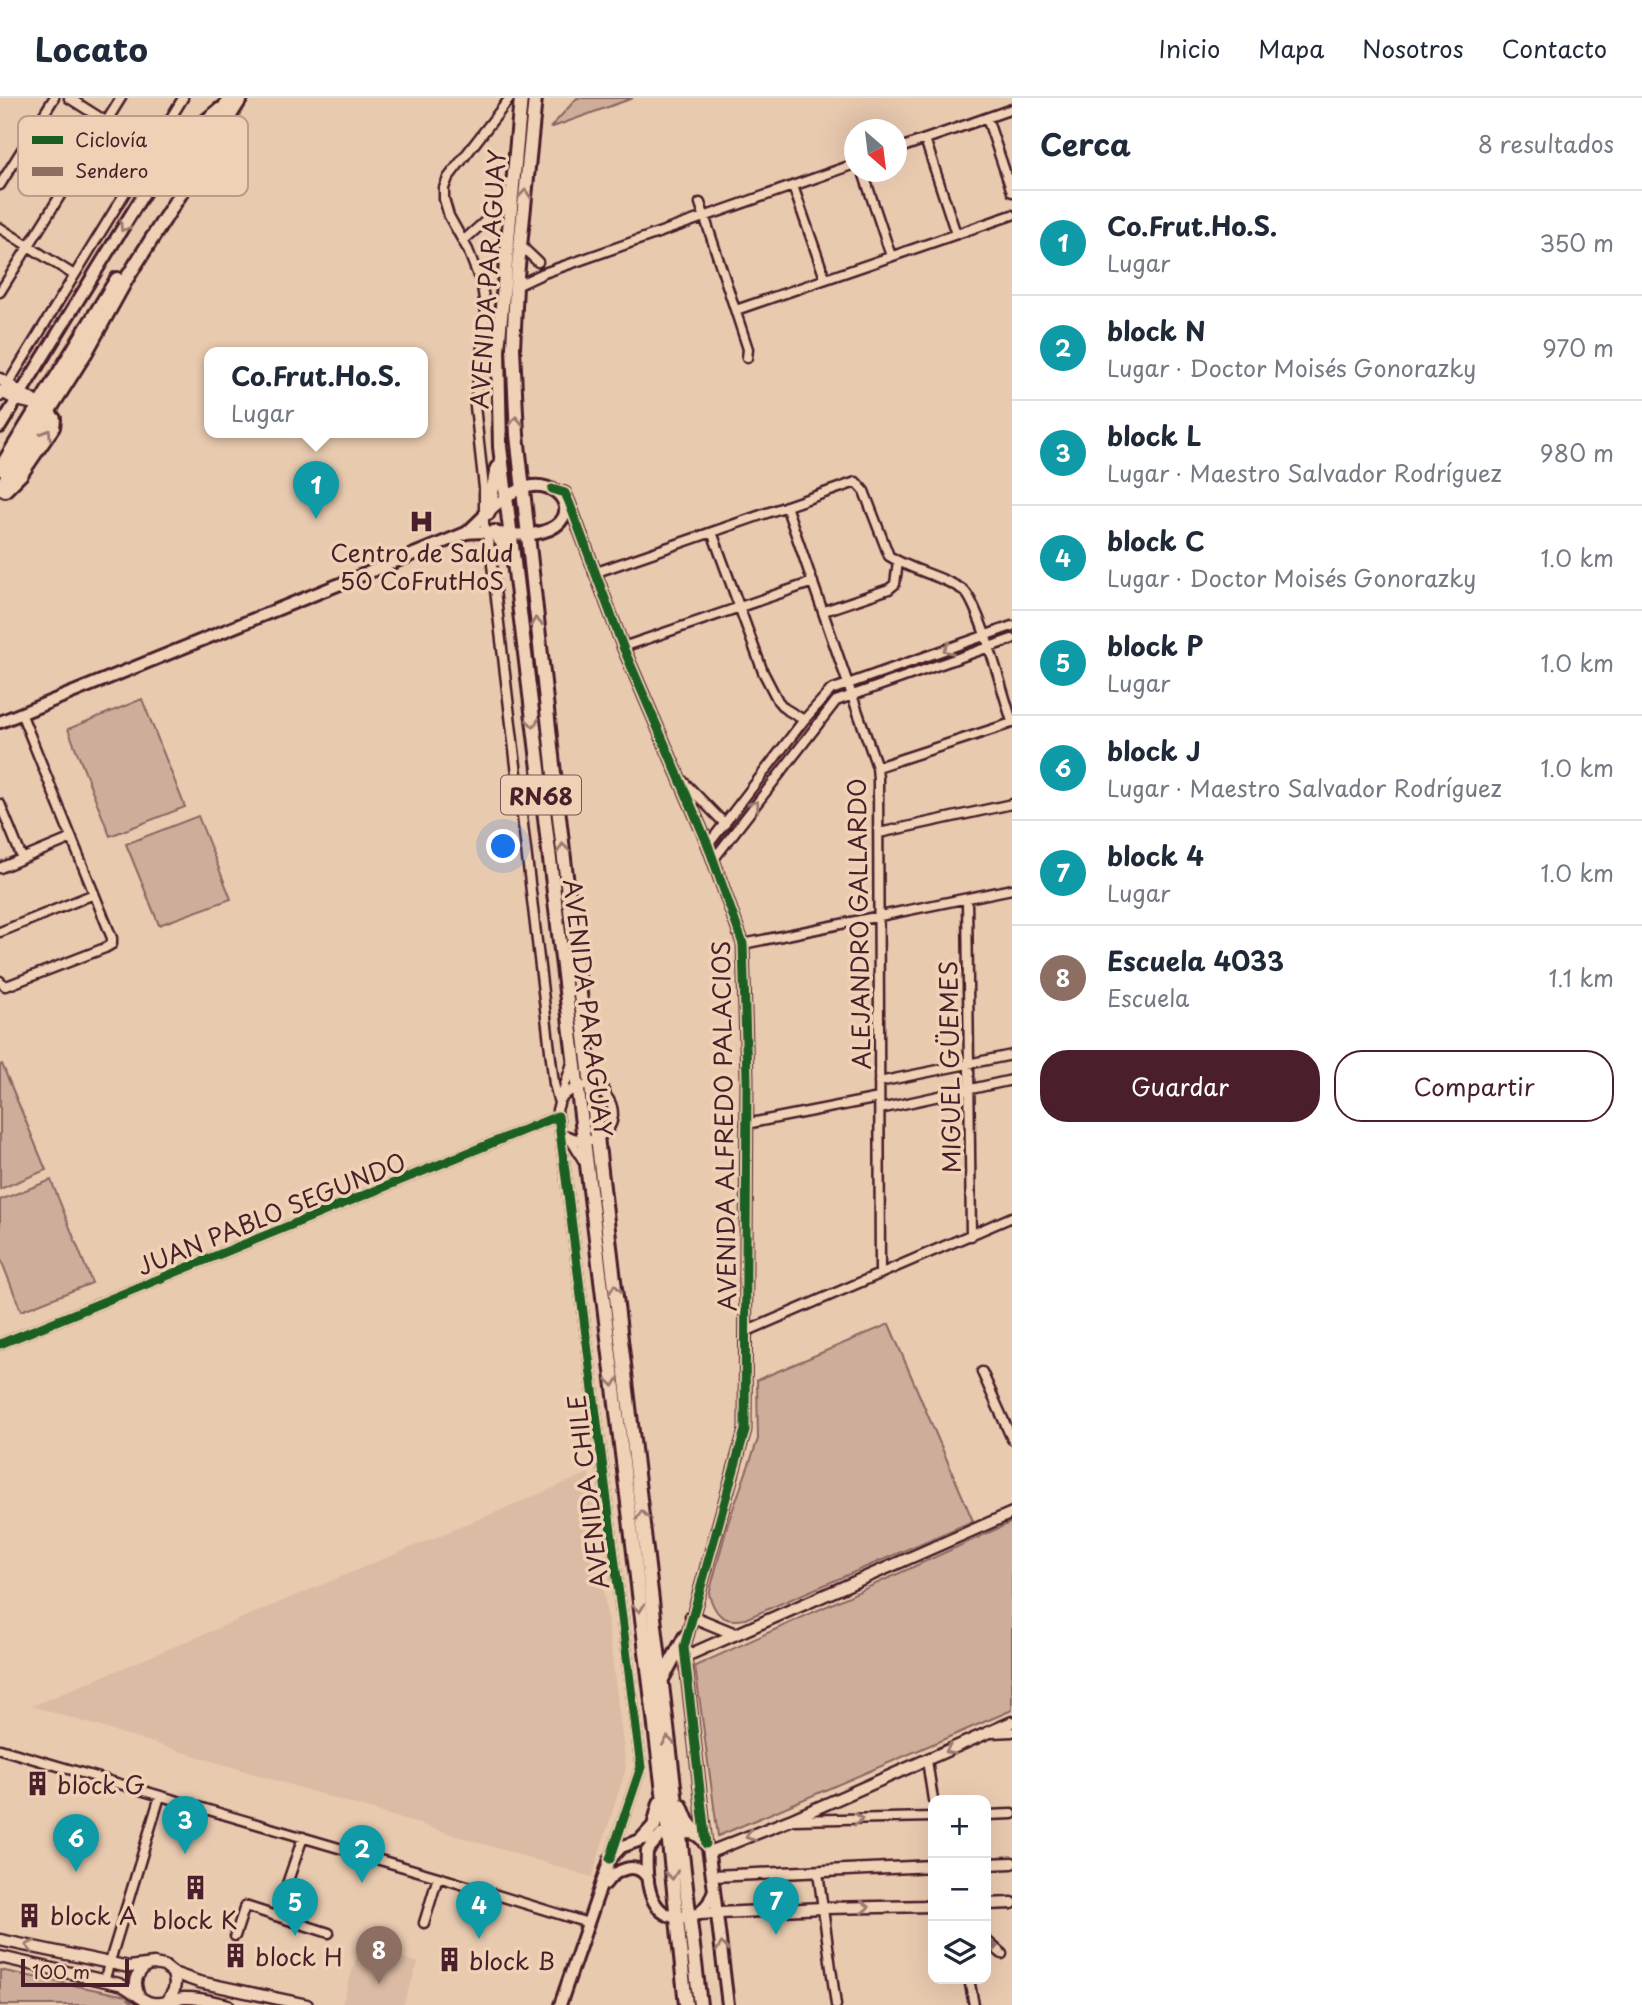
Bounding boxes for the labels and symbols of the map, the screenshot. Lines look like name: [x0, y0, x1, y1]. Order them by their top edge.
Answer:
legend: [18, 116, 248, 196]
north arrow: [844, 119, 907, 182]
text: Ciclovía: [75, 125, 147, 153]
street label: AVENIDA PARAGUAY: [460, 148, 514, 410]
text: Sendero: [75, 156, 148, 184]
one-way arrow: [517, 188, 532, 199]
one-way arrow: [119, 219, 132, 232]
one-way arrow: [509, 415, 524, 426]
one-way arrow: [39, 429, 52, 442]
pin: 1: [293, 461, 339, 519]
hospital icon: Centro de Salud 50 CoFrutHoS: [408, 507, 436, 535]
place label: Centro de Salud 50 CoFrutHoS: [330, 534, 514, 598]
one-way arrow: [529, 616, 544, 628]
one-way arrow: [942, 641, 954, 655]
one-way arrow: [525, 717, 540, 729]
road number: RN68: [501, 776, 581, 814]
street label: ALEJANDRO GALLARDO: [837, 778, 879, 1070]
one-way arrow: [746, 801, 759, 813]
your location: [486, 829, 520, 863]
one-way arrow: [555, 842, 570, 854]
street label: AVENIDA PARAGUAY: [555, 877, 623, 1139]
street label: AVENIDA ALFREDO PALACIOS: [702, 940, 744, 1312]
street label: MIGUEL GÜEMES: [929, 961, 969, 1173]
street label: JUAN PABLO SEGUNDO: [131, 1143, 411, 1283]
one-way arrow: [607, 1283, 622, 1295]
one-way arrow: [605, 1376, 620, 1388]
street label: AVENIDA CHILE: [557, 1392, 617, 1592]
one-way arrow: [634, 1509, 649, 1521]
one-way arrow: [632, 1602, 647, 1614]
one-way arrow: [661, 1735, 676, 1747]
one-way arrow: [944, 1742, 957, 1756]
place label: block G: [57, 1766, 146, 1802]
building icon: block G: [23, 1770, 51, 1798]
pin: 3: [162, 1796, 208, 1854]
one-way arrow: [853, 1811, 864, 1827]
pin: 6: [53, 1814, 99, 1872]
pin: 2: [339, 1825, 385, 1883]
one-way arrow: [744, 1828, 756, 1842]
one-way arrow: [665, 1870, 680, 1881]
building icon: block K: [181, 1874, 209, 1902]
pin: 7: [753, 1877, 799, 1935]
pin: 5: [272, 1878, 318, 1936]
pin: 4: [456, 1881, 502, 1939]
place label: block A: [50, 1897, 137, 1933]
one-way arrow: [860, 1899, 871, 1915]
building icon: block A: [16, 1901, 44, 1929]
place label: block K: [153, 1901, 237, 1937]
pin: 8: [356, 1926, 402, 1984]
place label: block H: [255, 1938, 342, 1974]
one-way arrow: [24, 1940, 36, 1955]
one-way arrow: [715, 1941, 730, 1953]
building icon: block H: [221, 1942, 249, 1970]
place label: block B: [469, 1942, 555, 1978]
building icon: block B: [435, 1946, 463, 1974]
scale bar: [21, 1956, 130, 1988]

